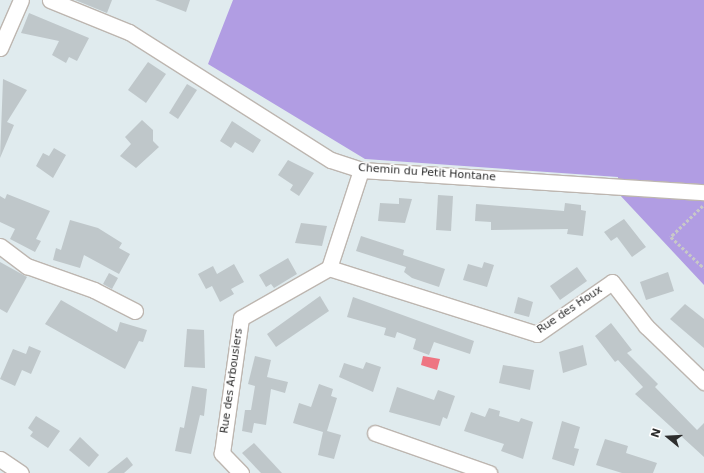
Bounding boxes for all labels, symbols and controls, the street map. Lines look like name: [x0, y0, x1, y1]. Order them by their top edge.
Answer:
street label: Chemin du Petit Hontane: [358, 162, 496, 184]
street label: Rue des Houx: [535, 283, 605, 337]
street label: Rue des Arbousiers: [218, 328, 246, 434]
north arrow: [648, 417, 688, 457]
text: N: [649, 427, 664, 440]

